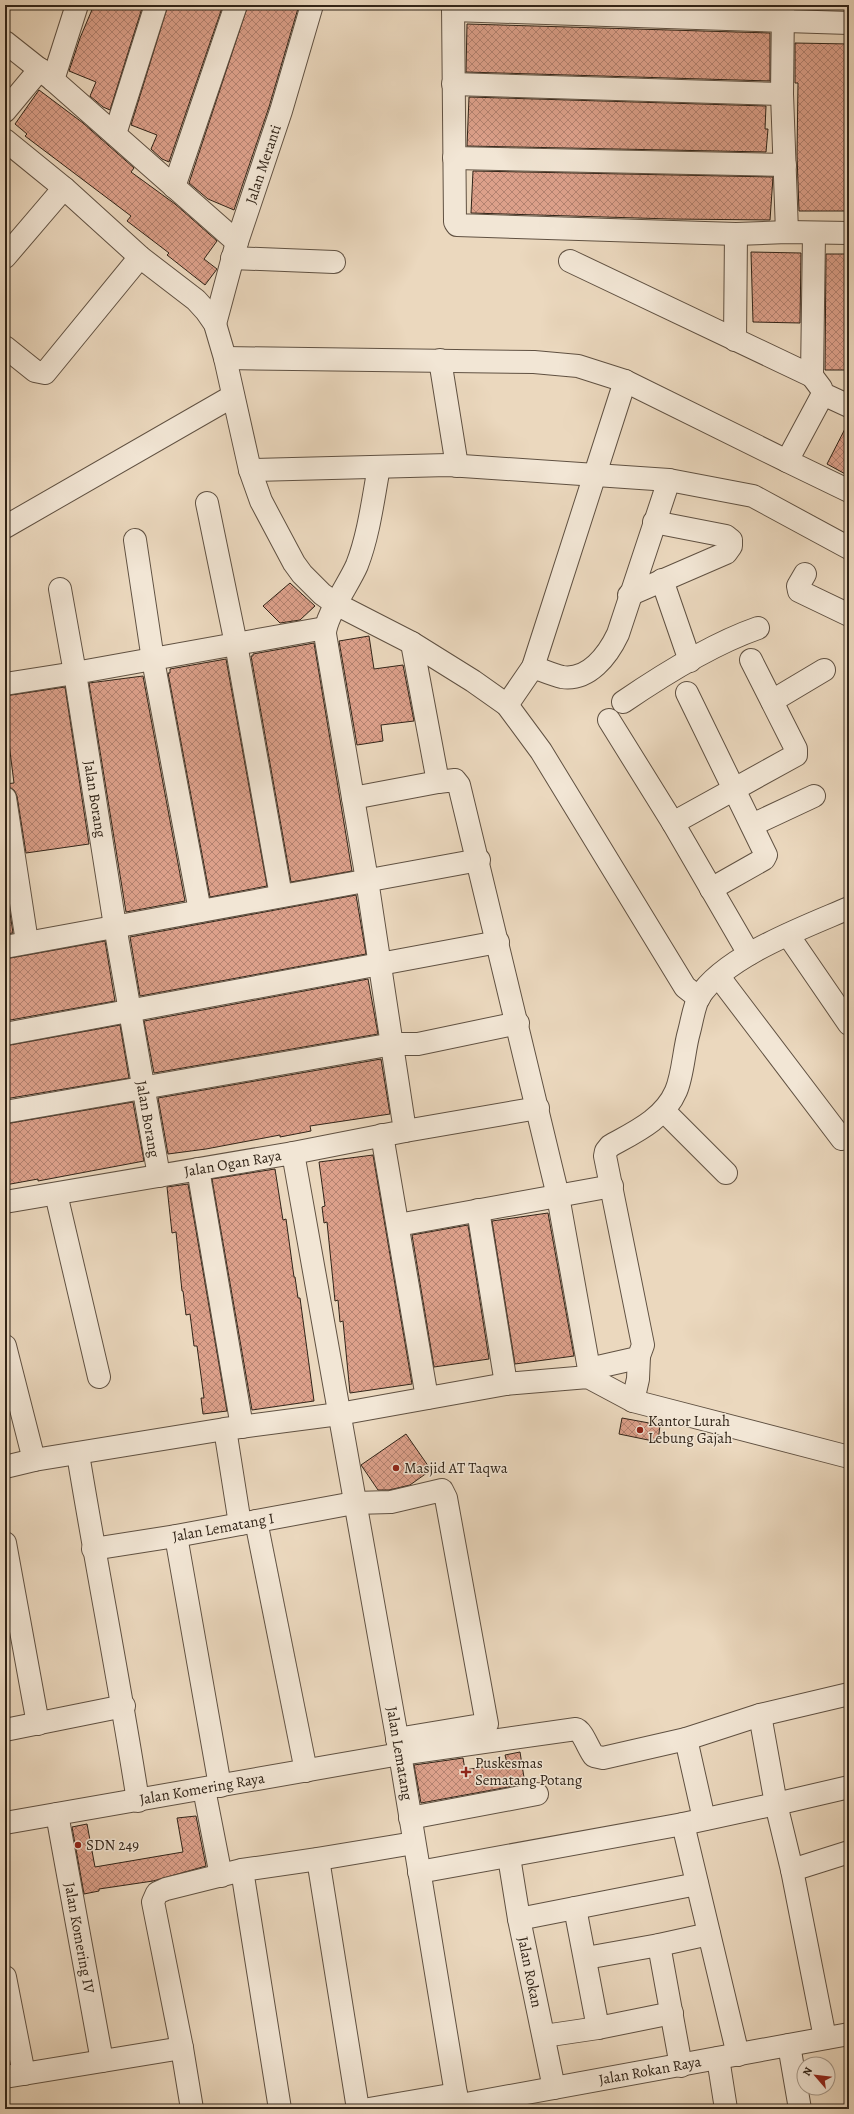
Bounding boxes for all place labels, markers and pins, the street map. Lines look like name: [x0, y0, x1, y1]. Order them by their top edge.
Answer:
place label: Kantor Lurah Lebung Gajah: [648, 1411, 732, 1448]
marker: Kantor Lurah Lebung Gajah: [635, 1425, 645, 1435]
place label: Masjid AT Taqwa: [404, 1458, 508, 1478]
marker: Masjid AT Taqwa: [391, 1463, 401, 1473]
place label: Puskesmas Sematang Potang: [475, 1753, 583, 1790]
marker: Puskesmas Sematang Potang: [460, 1766, 472, 1778]
place label: SDN 249: [86, 1835, 139, 1855]
marker: SDN 249: [73, 1840, 83, 1850]

